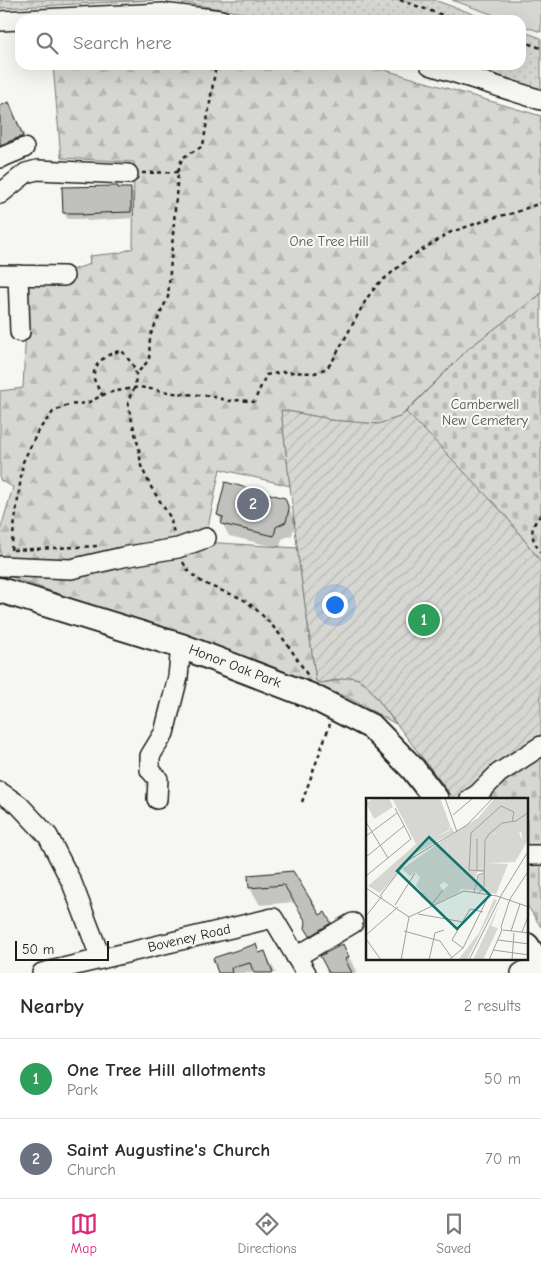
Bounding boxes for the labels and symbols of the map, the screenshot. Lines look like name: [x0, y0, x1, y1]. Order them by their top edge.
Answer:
park label: One Tree Hill: [289, 233, 369, 250]
park label: Camberwell New Cemetery: [442, 396, 529, 429]
pin: 2: [237, 485, 269, 523]
your location: [322, 592, 348, 618]
pin: 1: [408, 601, 440, 639]
street label: Honor Oak Park: [186, 641, 284, 691]
inset map: [366, 798, 528, 960]
street label: Boveney Road: [146, 920, 232, 956]
scale bar: [15, 938, 109, 961]

